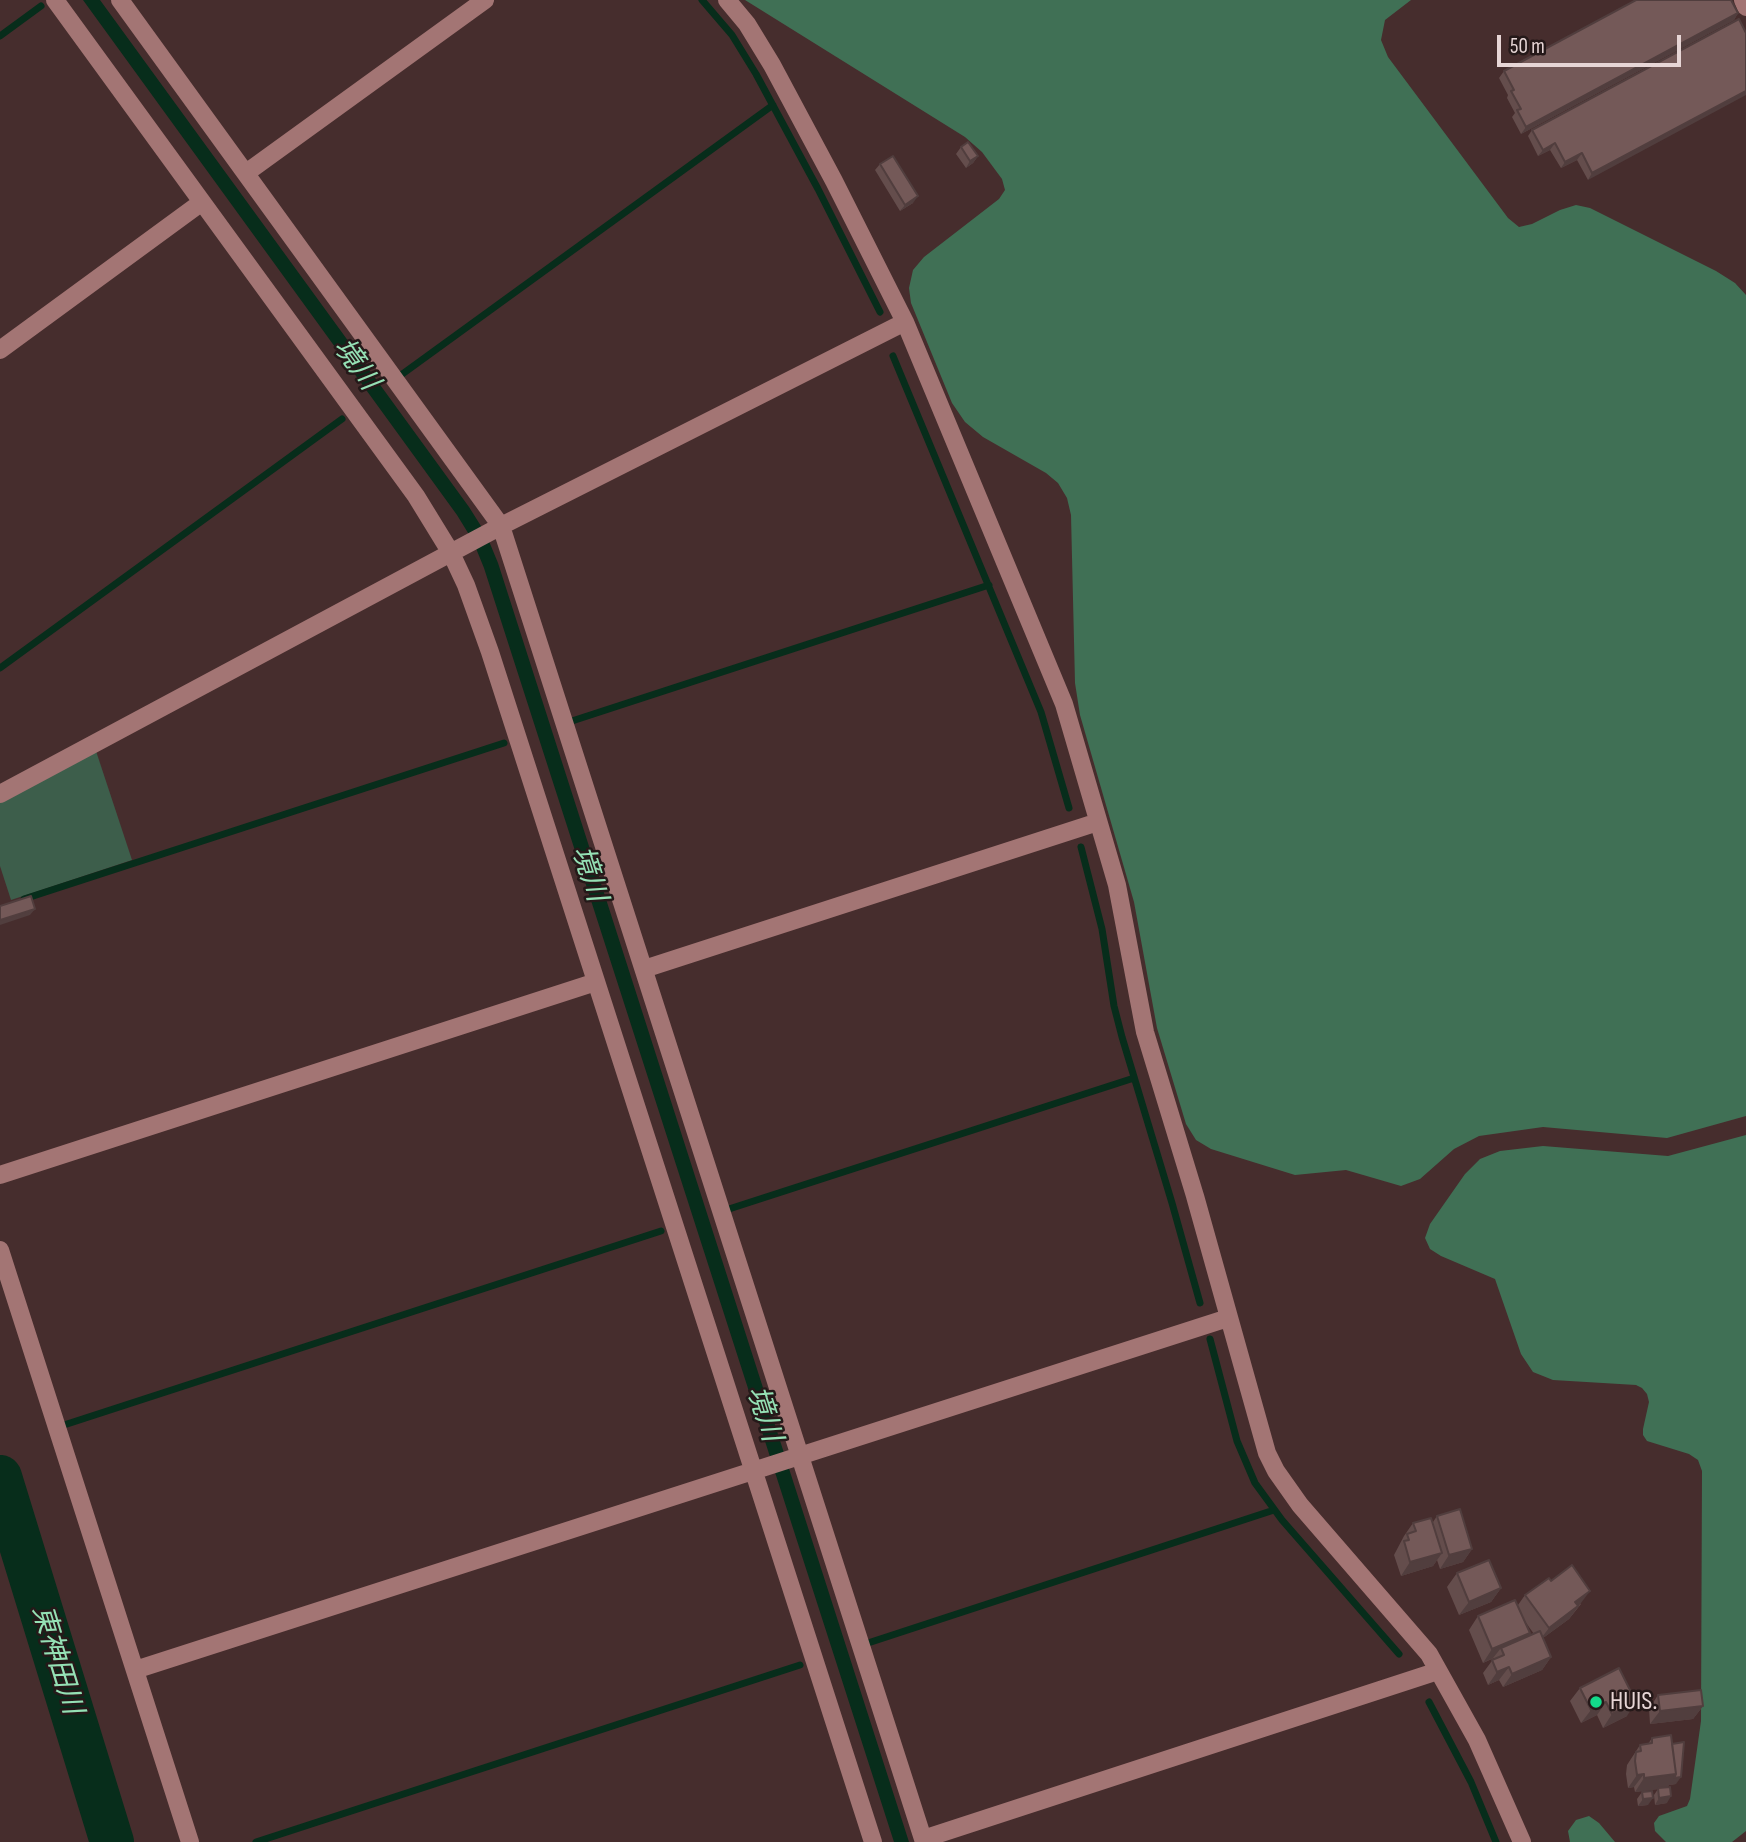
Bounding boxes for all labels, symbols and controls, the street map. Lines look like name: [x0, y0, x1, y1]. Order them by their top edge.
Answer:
scale bar: [1501, 21, 1685, 65]
text: 50 m: [1510, 34, 1545, 59]
water label: 境川: [325, 332, 385, 398]
water label: 境川: [563, 842, 613, 906]
water label: 境川: [738, 1382, 788, 1446]
water label: 東神田川: [24, 1602, 88, 1718]
place label: HUIS.: [1610, 1686, 1657, 1718]
marker: HUIS.: [1588, 1694, 1604, 1710]

